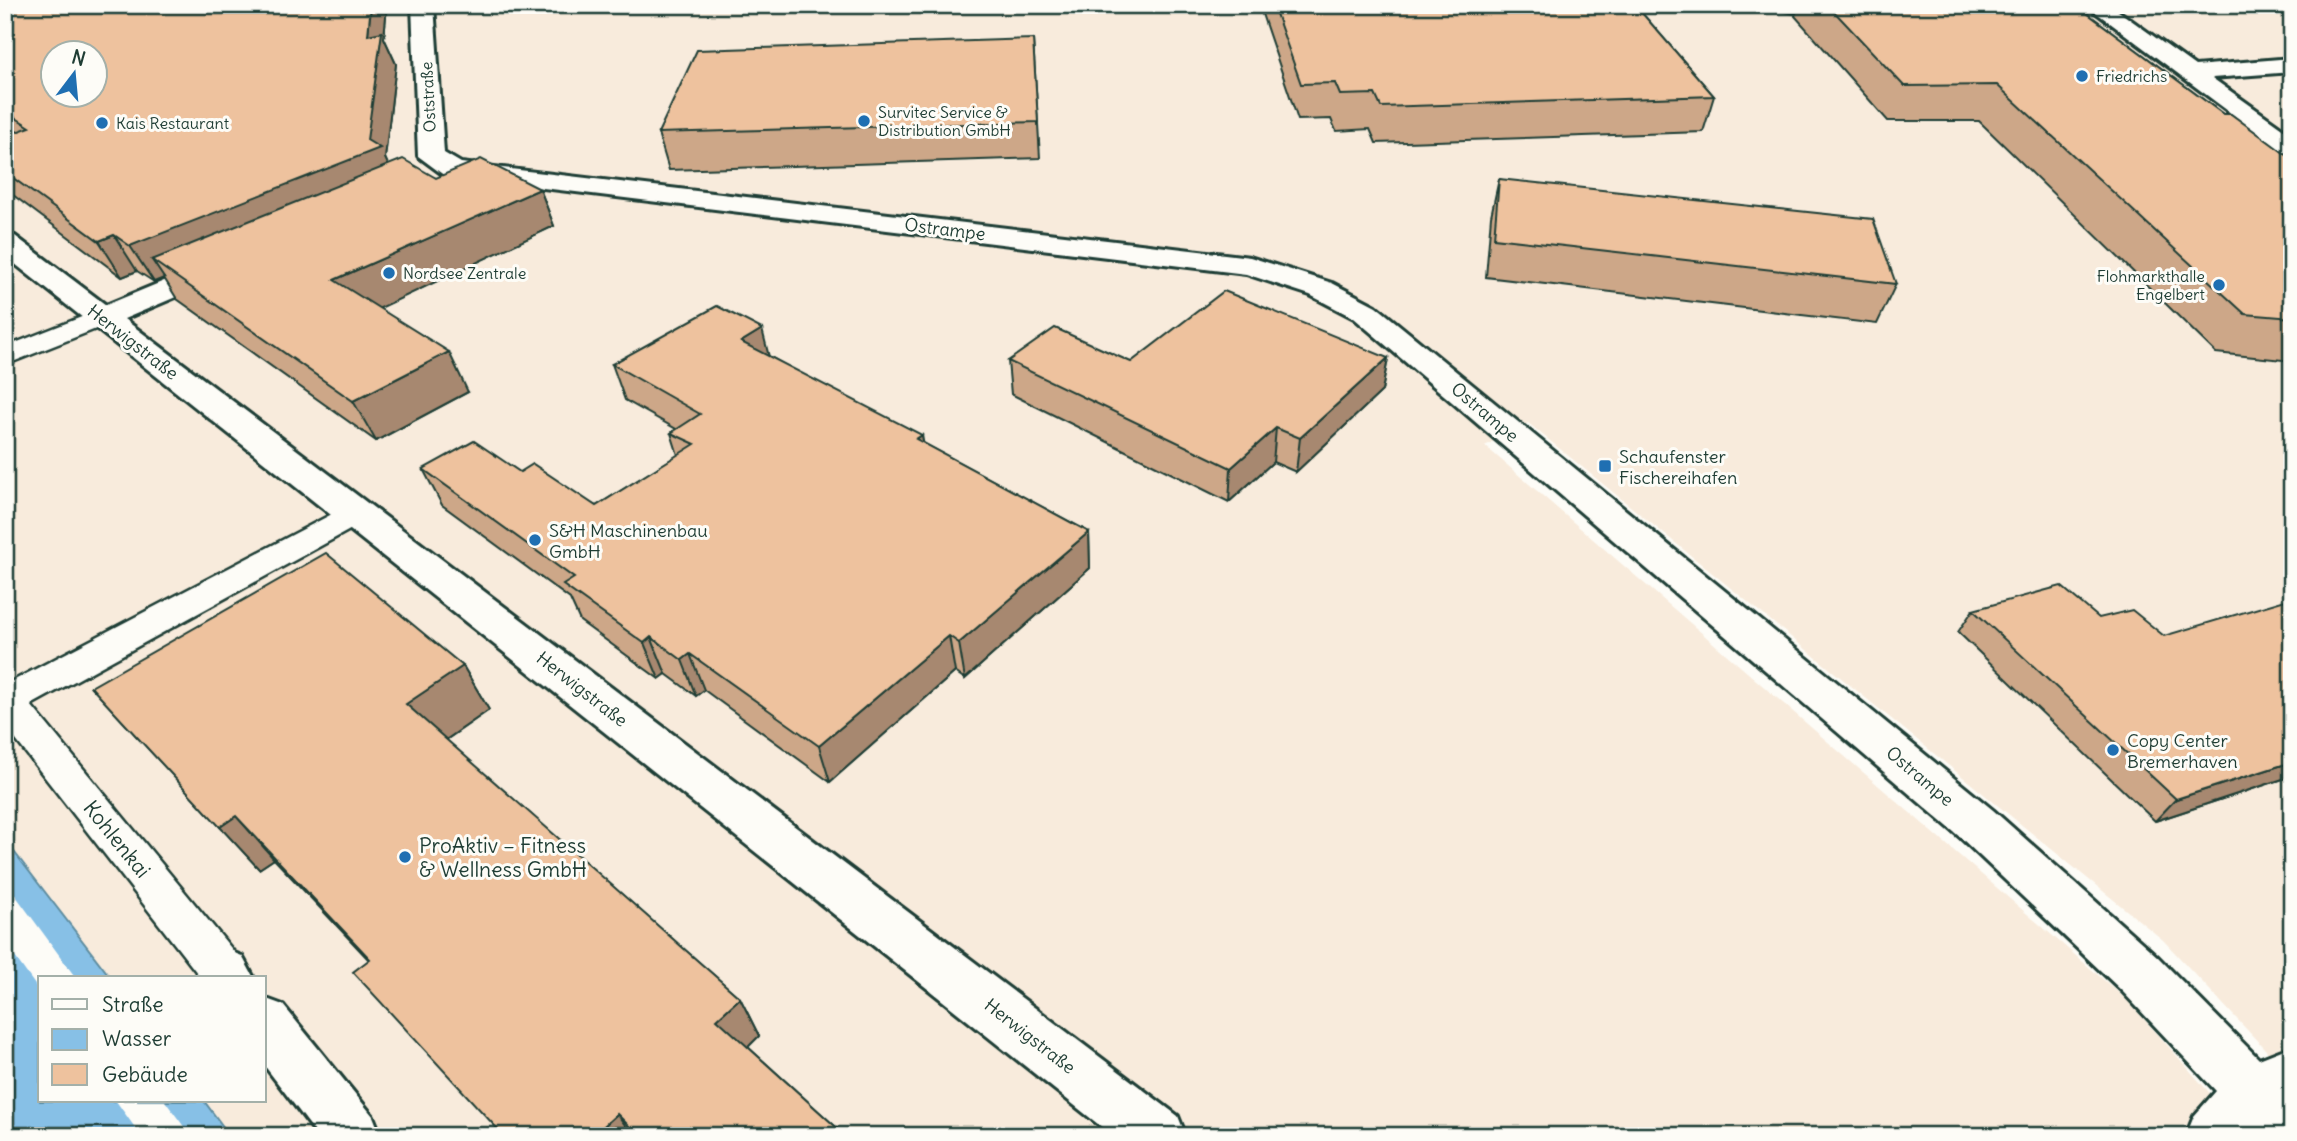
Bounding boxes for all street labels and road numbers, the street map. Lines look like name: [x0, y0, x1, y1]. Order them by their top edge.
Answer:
street label: Oststraße: [416, 61, 440, 133]
street label: Ostrampe: [903, 213, 987, 245]
street label: Herwigstraße: [83, 299, 183, 385]
street label: Ostrampe: [1446, 377, 1524, 447]
street label: Herwigstraße: [532, 646, 632, 732]
street label: Ostrampe: [1881, 741, 1959, 811]
street label: Kohlenkai: [78, 795, 156, 883]
street label: Herwigstraße: [980, 993, 1080, 1079]

